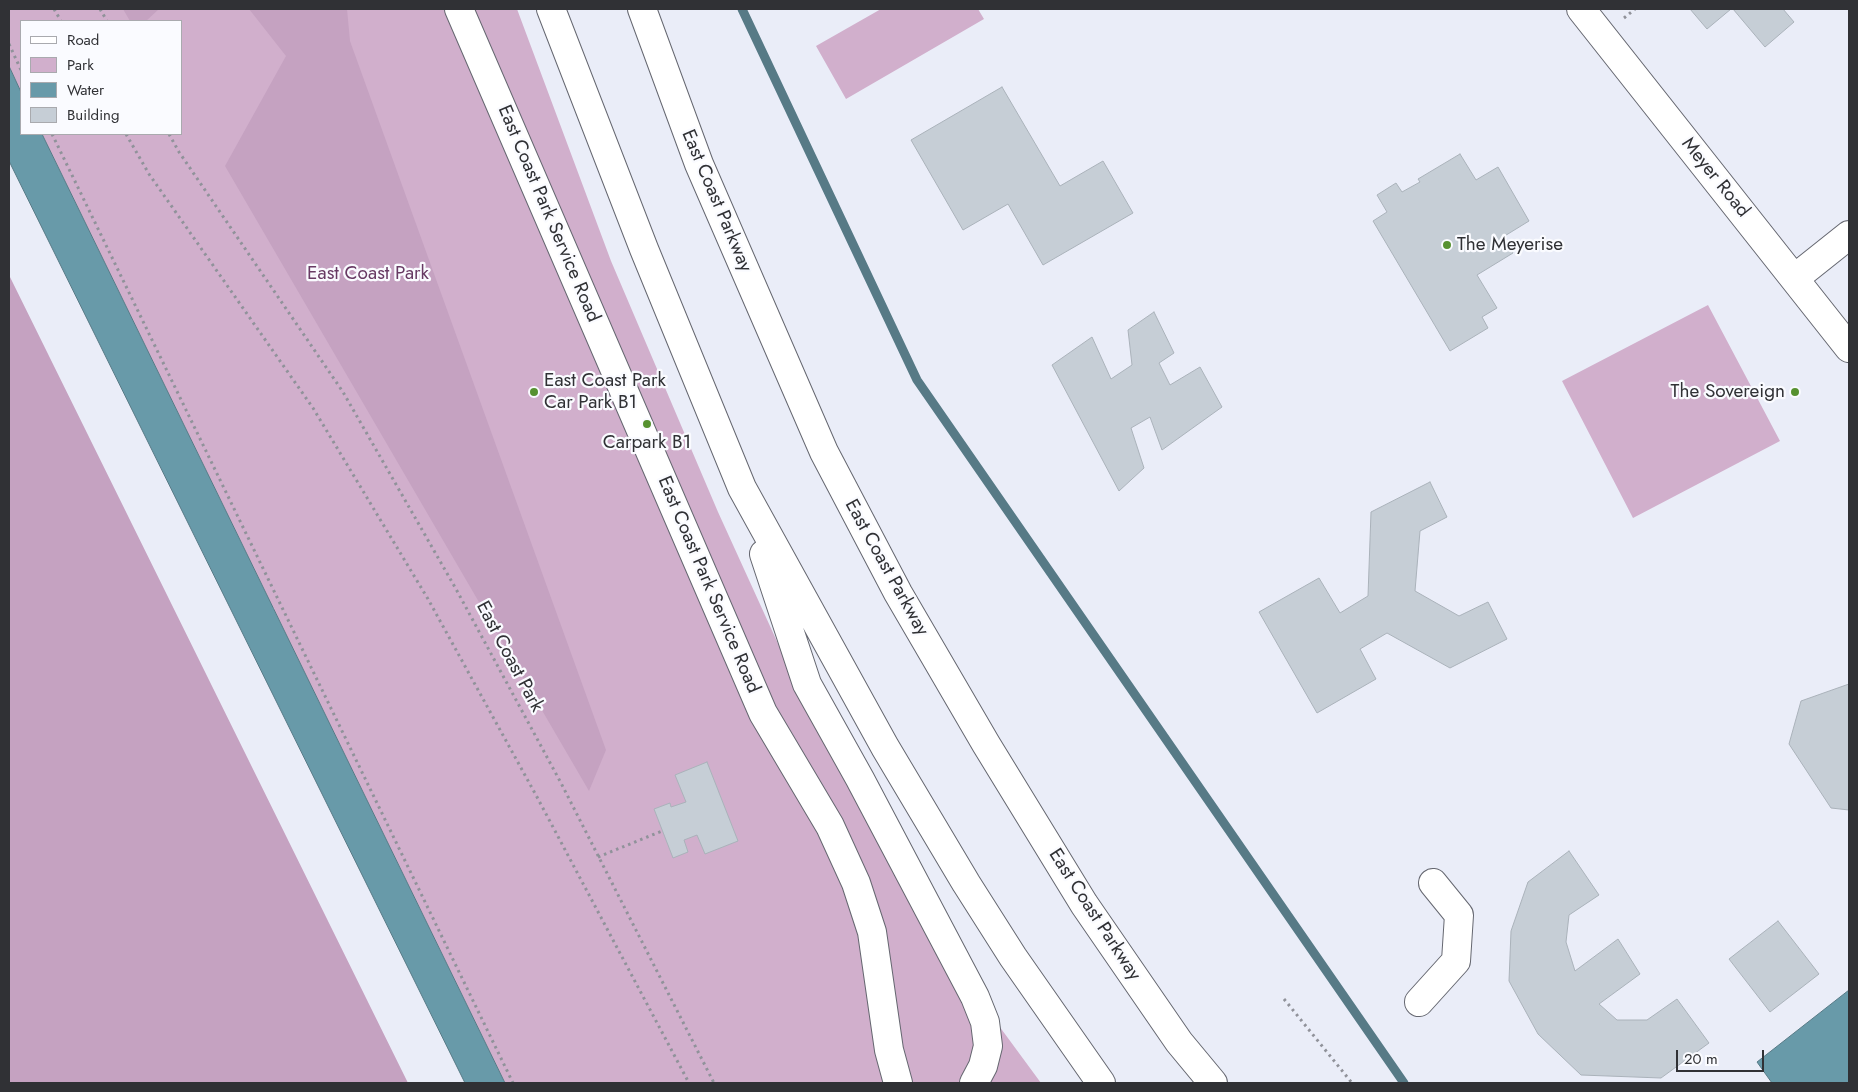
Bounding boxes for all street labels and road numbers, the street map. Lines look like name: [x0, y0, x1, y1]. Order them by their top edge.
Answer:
street label: East Coast Park Service Road: [492, 102, 604, 326]
street label: East Coast Parkway: [676, 126, 756, 276]
street label: Meyer Road: [1676, 134, 1754, 222]
street label: East Coast Park Service Road: [652, 473, 764, 697]
street label: East Coast Parkway: [839, 496, 933, 640]
street label: East Coast Park: [470, 598, 548, 716]
street label: East Coast Parkway: [1043, 845, 1145, 985]

